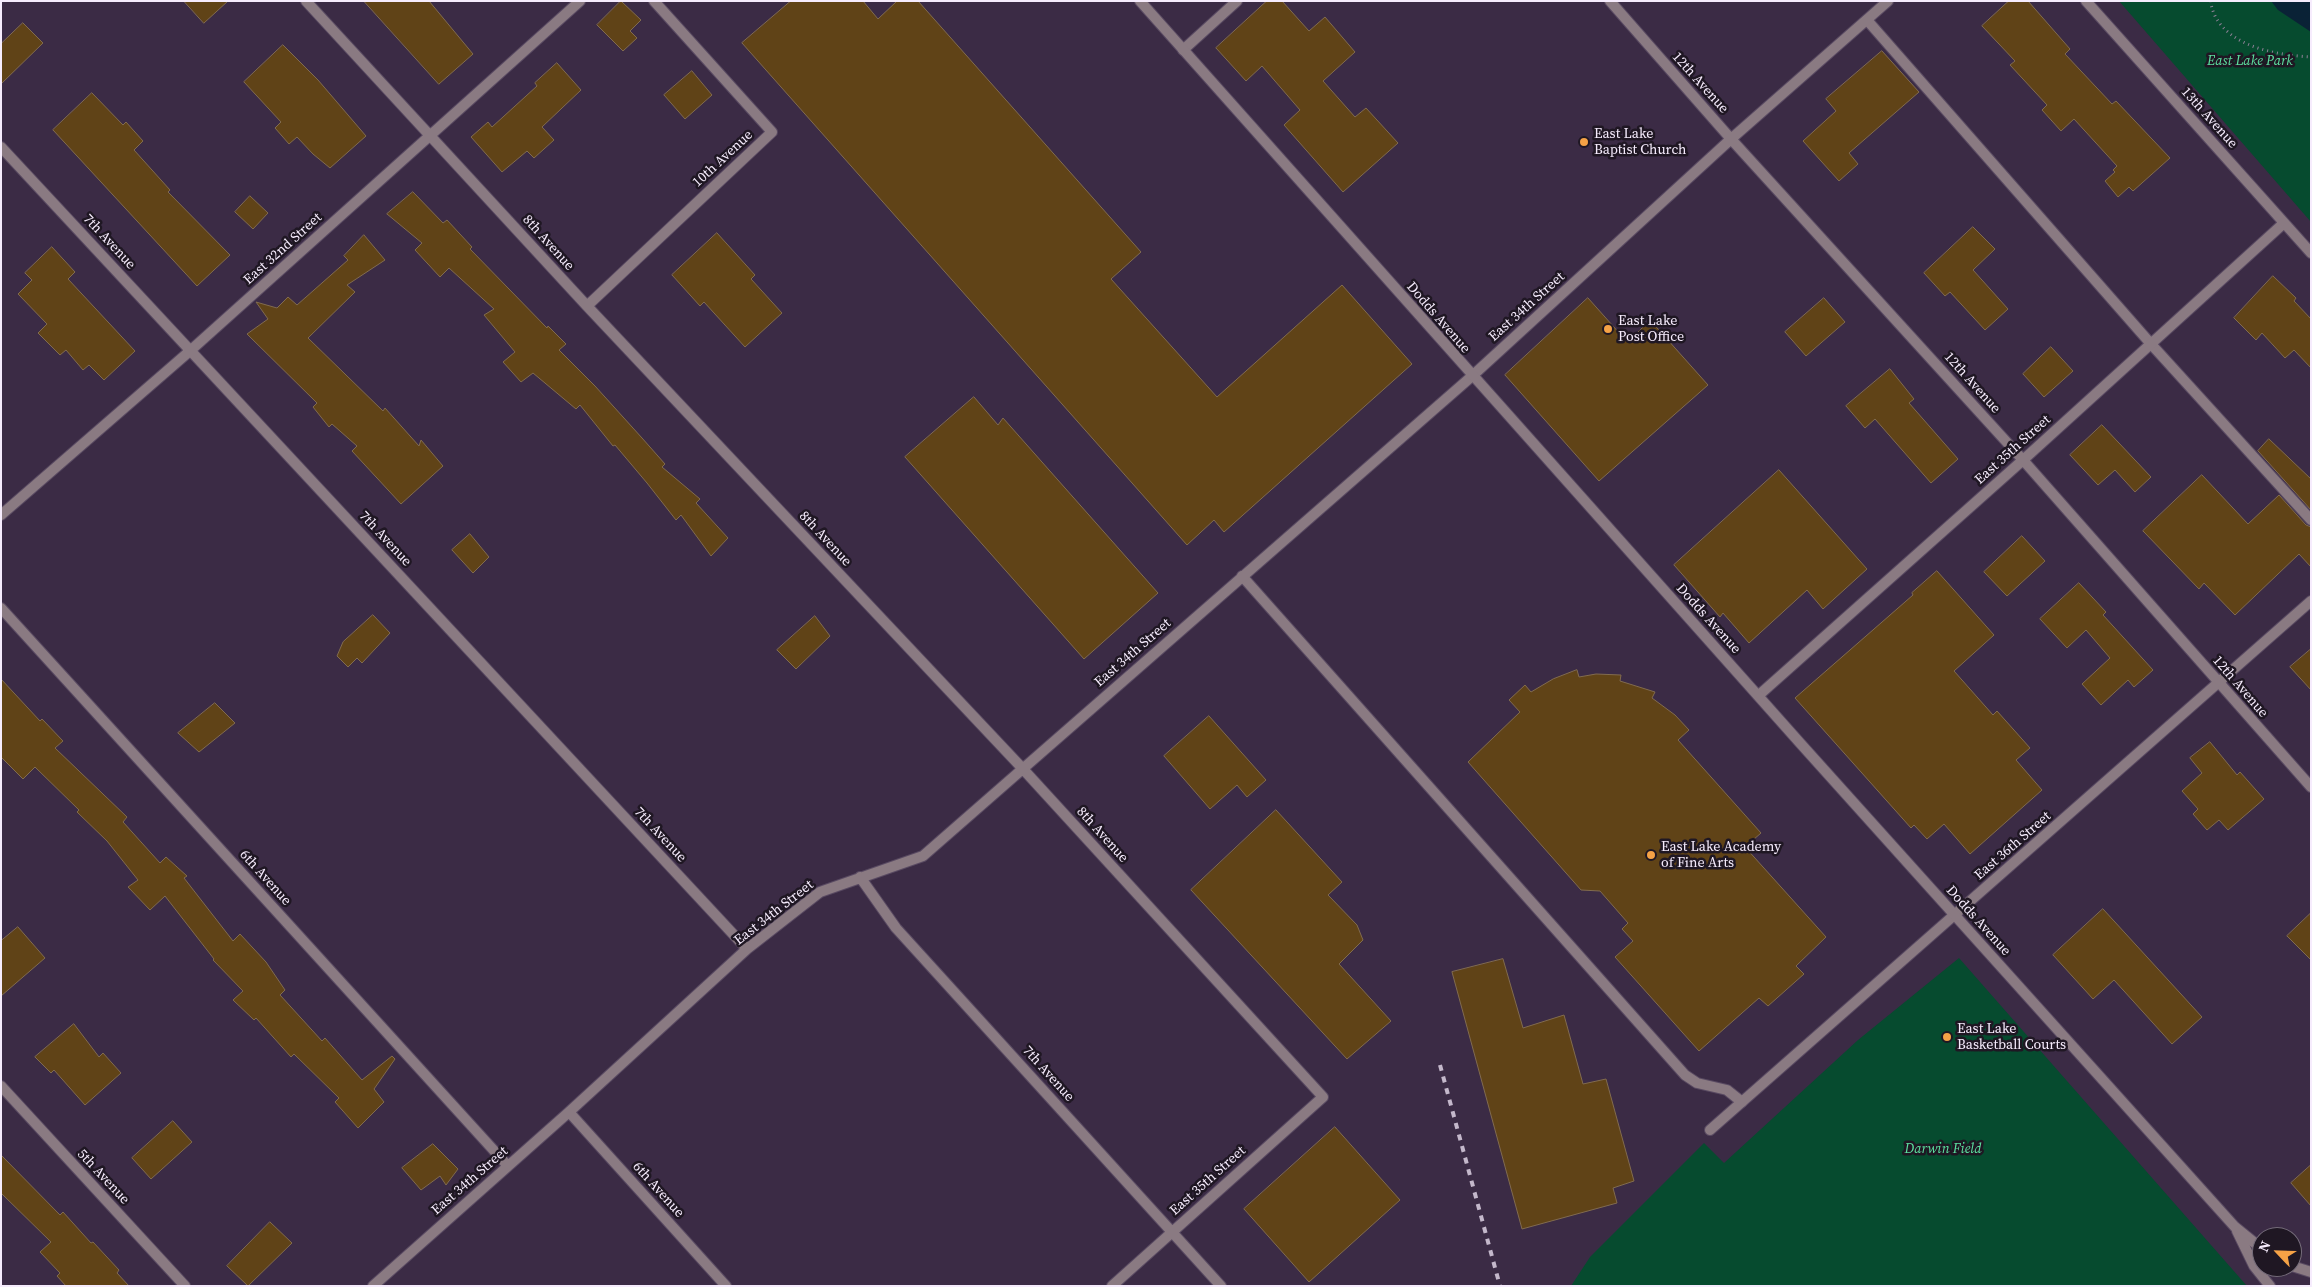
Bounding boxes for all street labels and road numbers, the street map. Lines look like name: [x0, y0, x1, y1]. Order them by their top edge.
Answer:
street label: 12th Avenue: [1668, 49, 1732, 117]
street label: 13th Avenue: [2177, 84, 2241, 152]
street label: 10th Avenue: [689, 127, 757, 191]
street label: East 32nd Street: [240, 210, 326, 288]
street label: 7th Avenue: [79, 211, 139, 273]
street label: 8th Avenue: [519, 212, 577, 274]
street label: East 34th Street: [1486, 269, 1568, 345]
street label: Dodds Avenue: [1403, 279, 1473, 357]
street label: 12th Avenue: [1940, 349, 2004, 417]
street label: East 35th Street: [1972, 412, 2054, 488]
street label: 7th Avenue: [355, 508, 415, 570]
street label: 8th Avenue: [795, 508, 855, 570]
street label: Dodds Avenue: [1672, 580, 1744, 658]
street label: East 34th Street: [1091, 615, 1175, 691]
street label: 12th Avenue: [2209, 653, 2271, 721]
street label: 7th Avenue: [630, 804, 690, 866]
street label: 8th Avenue: [1073, 804, 1131, 866]
street label: East 36th Street: [1971, 808, 2055, 884]
street label: 6th Avenue: [236, 847, 294, 909]
street label: East 34th Street: [731, 877, 817, 949]
street label: Dodds Avenue: [1942, 882, 2014, 960]
street label: 7th Avenue: [1019, 1043, 1077, 1105]
street label: East 34th Street: [428, 1143, 512, 1219]
street label: East 35th Street: [1167, 1143, 1249, 1219]
street label: 5th Avenue: [73, 1146, 133, 1208]
street label: 6th Avenue: [629, 1159, 687, 1221]

